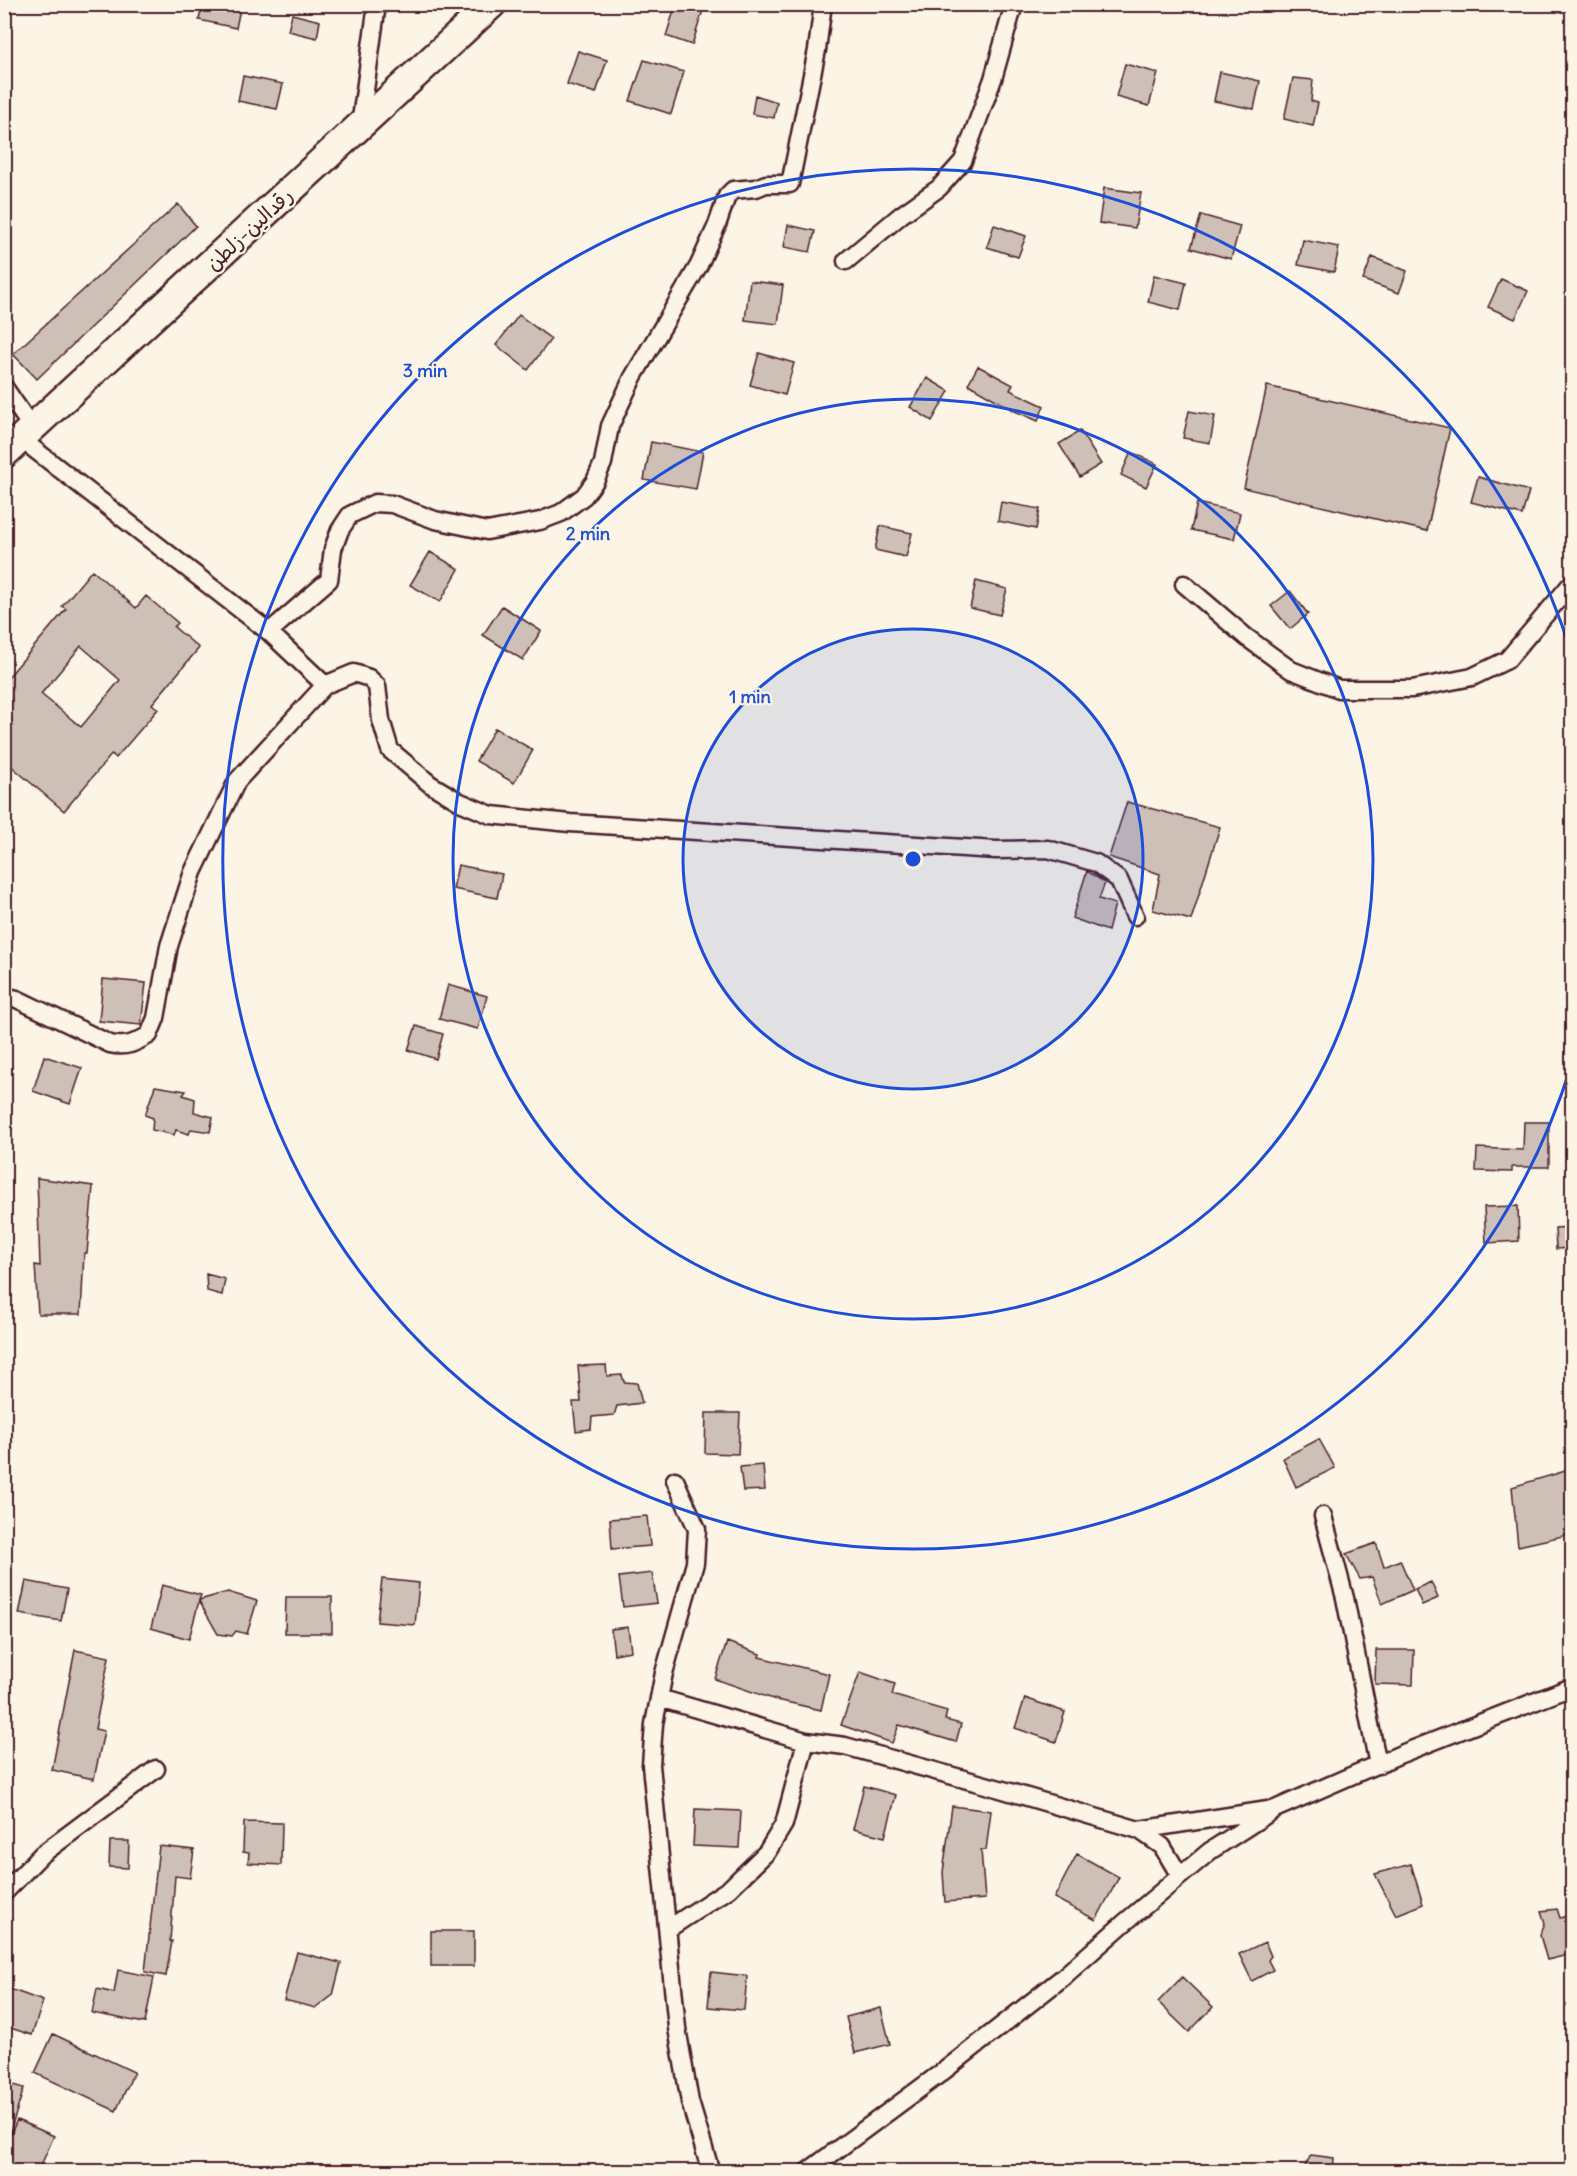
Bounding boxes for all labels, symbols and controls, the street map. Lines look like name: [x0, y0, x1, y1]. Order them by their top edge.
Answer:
street label: رقدالين-زلطن: [200, 182, 298, 276]
text: 3 min: [403, 359, 448, 382]
text: 2 min: [566, 522, 611, 545]
text: 1 min: [729, 685, 771, 708]
centre of rings: [903, 849, 923, 869]

